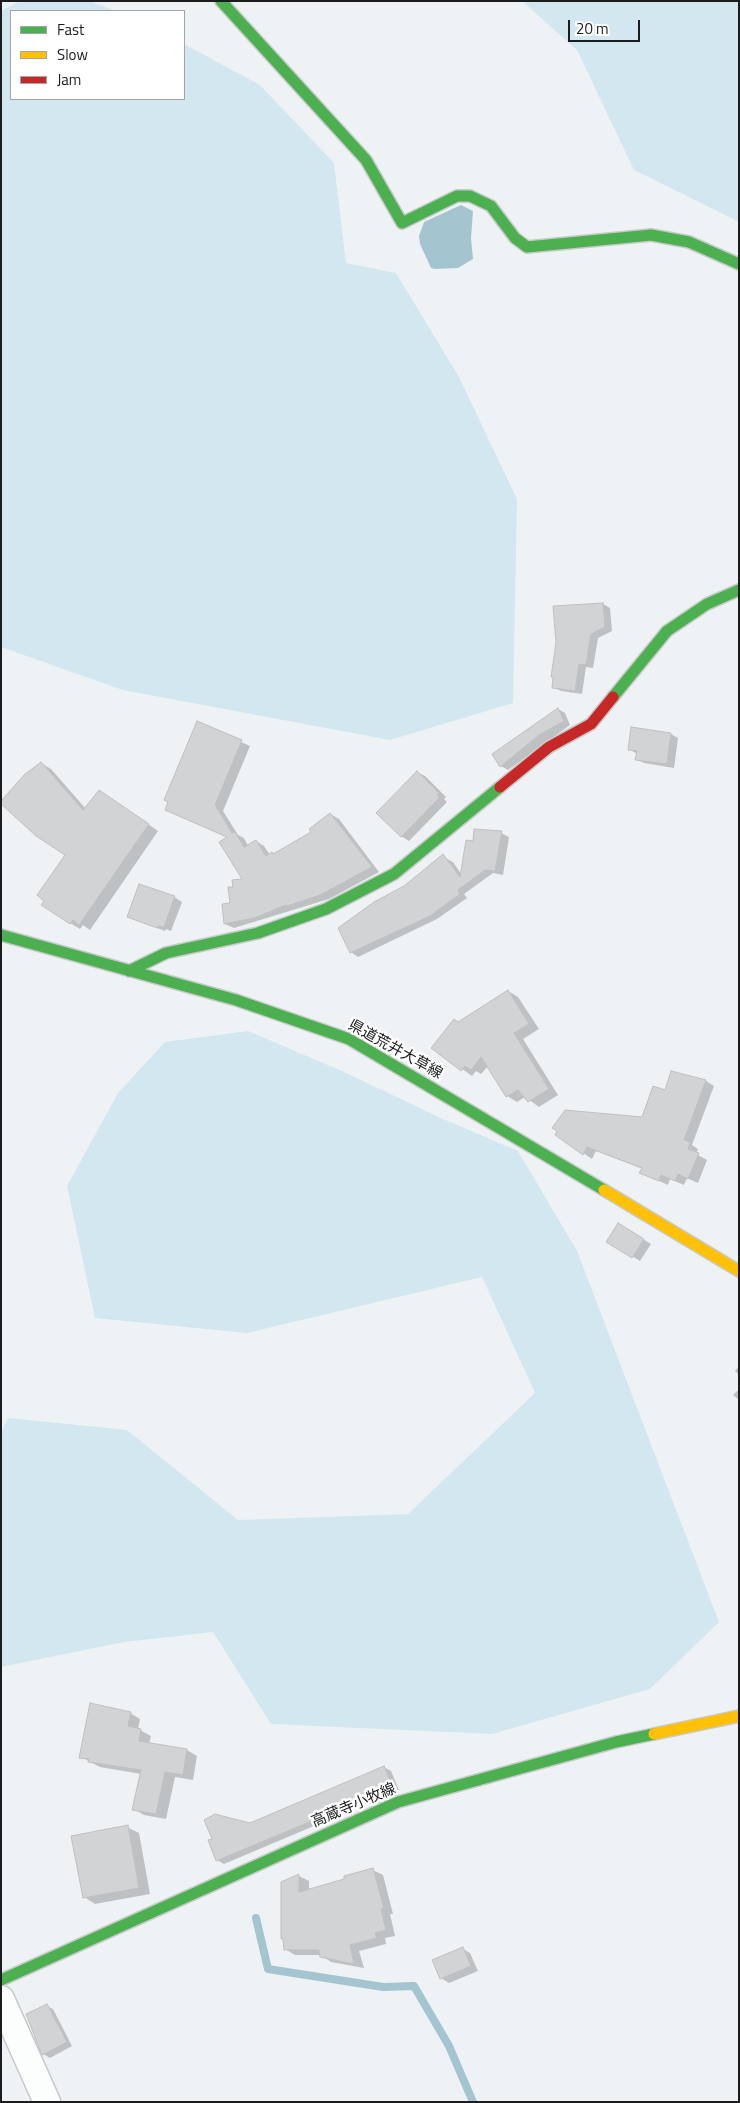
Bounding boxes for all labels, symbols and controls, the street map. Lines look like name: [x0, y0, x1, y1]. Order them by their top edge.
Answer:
legend: [10, 10, 185, 100]
scale bar: [570, 10, 642, 42]
text: 20 m: [576, 17, 609, 40]
text: Fast: [57, 18, 84, 41]
text: Slow: [57, 43, 88, 66]
text: Jam: [57, 68, 81, 91]
street label: 県道荒井大草線: [345, 1017, 445, 1083]
street label: 高蔵寺小牧線: [309, 1780, 399, 1832]

